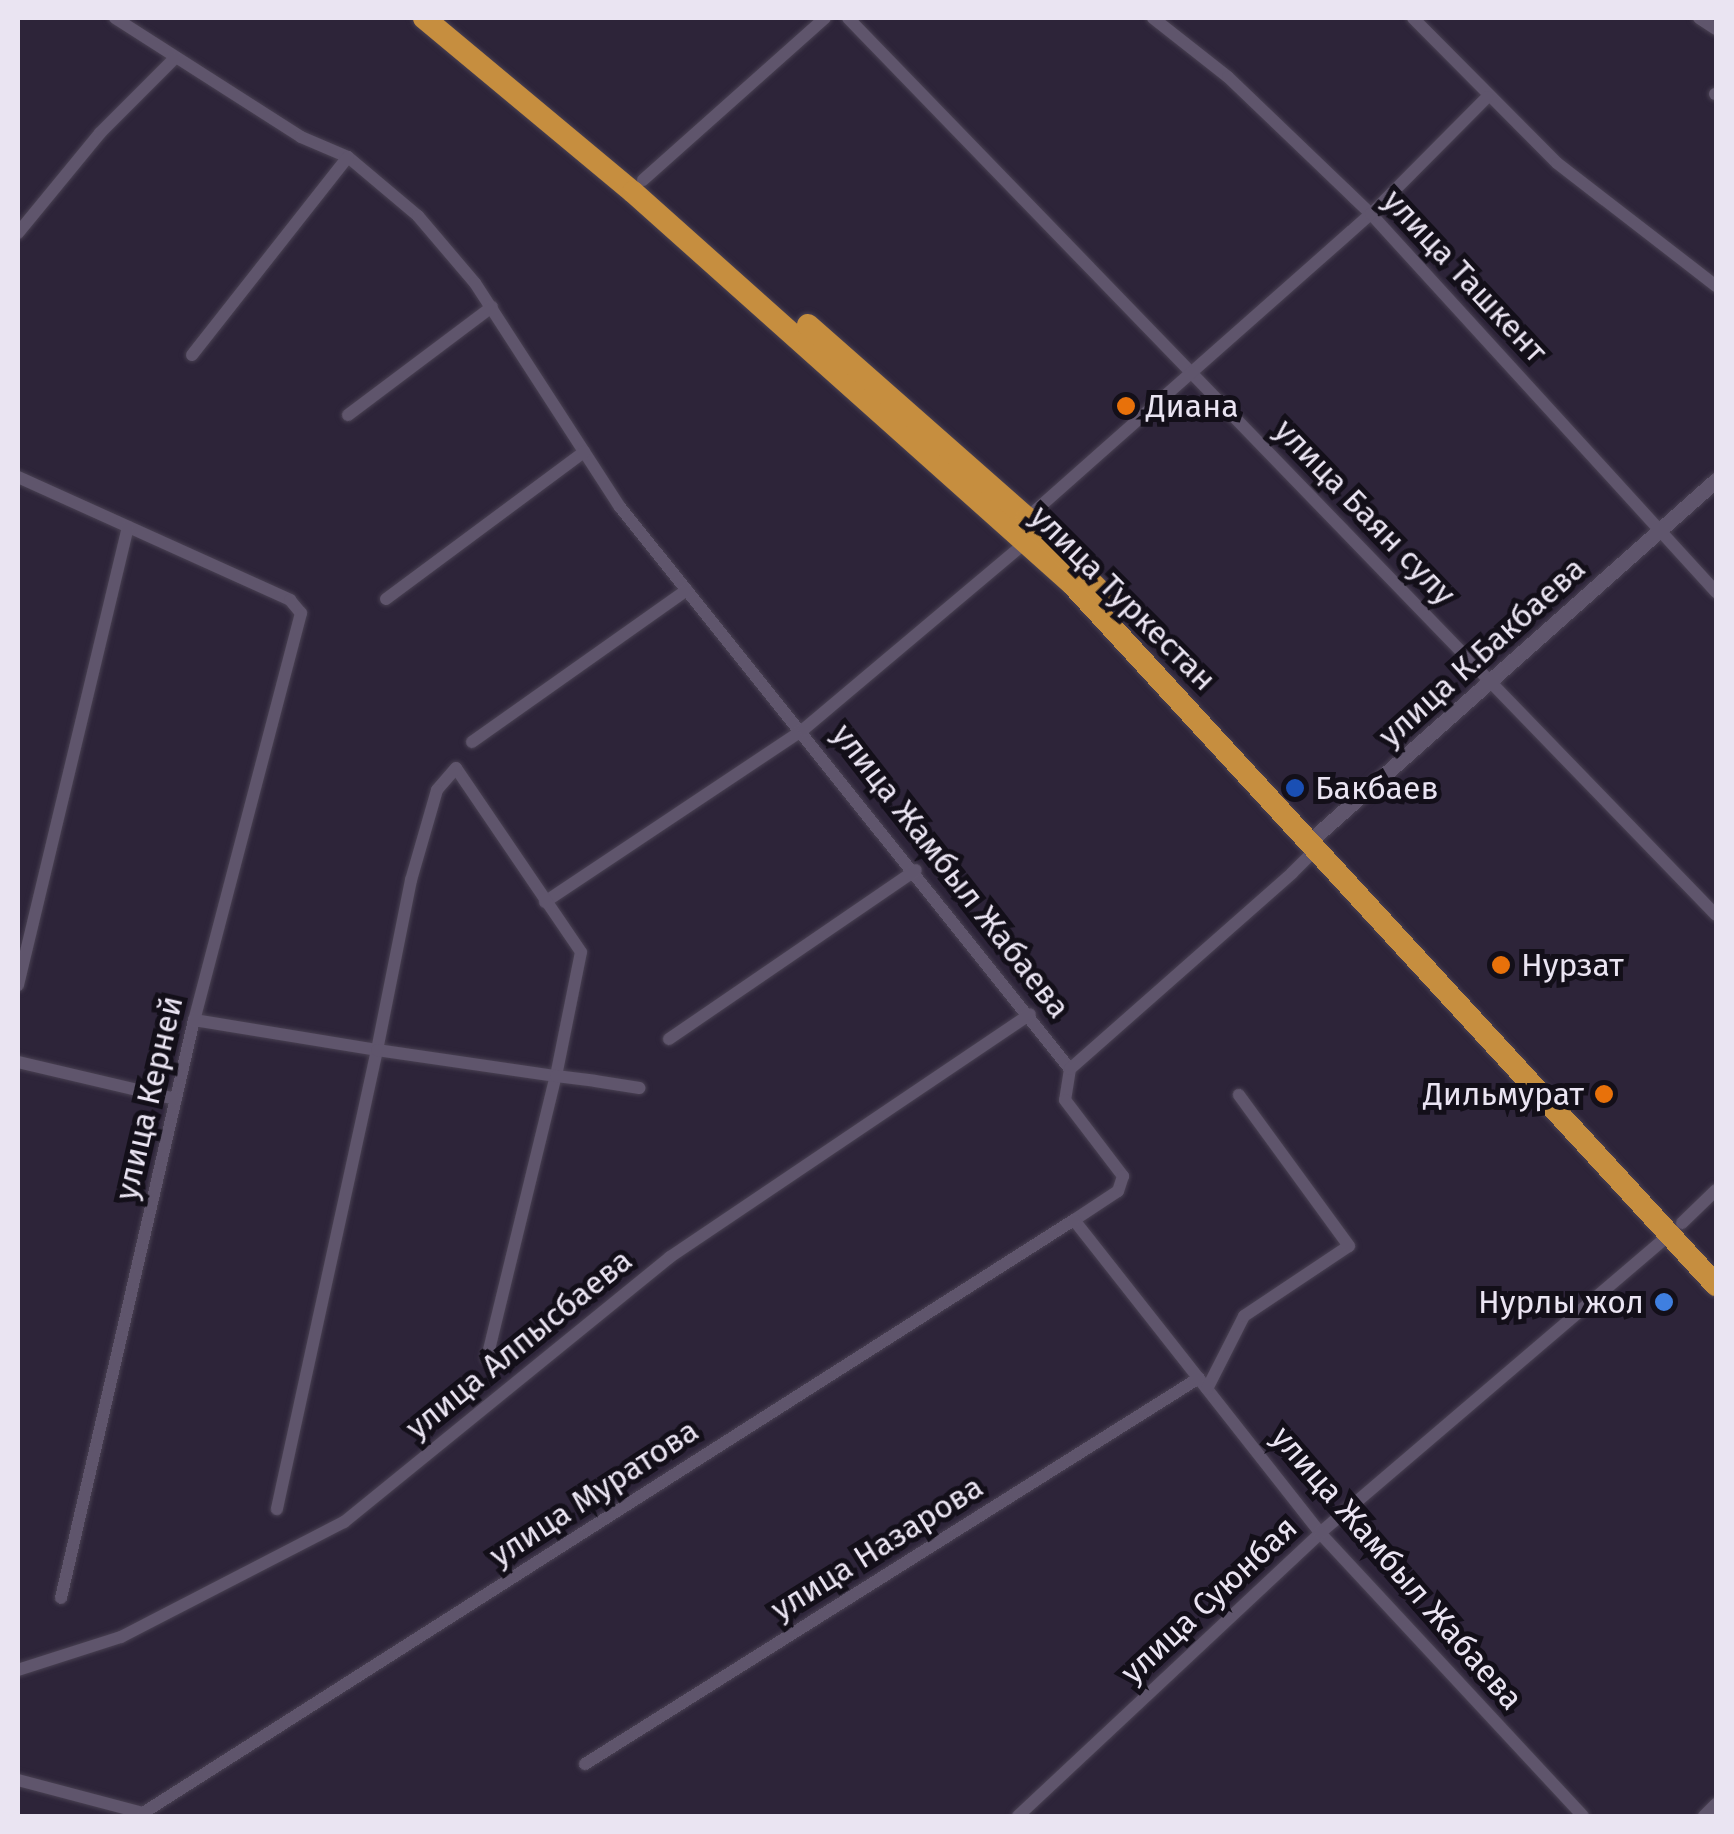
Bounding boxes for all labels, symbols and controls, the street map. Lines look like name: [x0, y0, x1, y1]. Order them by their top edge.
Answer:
street label: улица Ташкент: [1375, 181, 1555, 371]
place label: Диана: [1146, 387, 1239, 425]
marker: Диана: [1115, 395, 1137, 417]
street label: улица Баян сулу: [1267, 411, 1463, 613]
street label: улица Туркестан: [1022, 497, 1224, 699]
street label: улица К.Бакбаева: [1371, 549, 1593, 755]
street label: улица Жамбыл Жабаева: [824, 716, 1078, 1026]
place label: Бакбаев: [1315, 769, 1439, 807]
marker: Бакбаев: [1284, 777, 1306, 799]
place label: Нурзат: [1521, 946, 1624, 984]
marker: Нурзат: [1490, 954, 1512, 976]
street label: улица Керней: [107, 992, 191, 1204]
place label: Дильмурат: [1423, 1075, 1584, 1113]
marker: Дильмурат: [1593, 1083, 1615, 1105]
street label: улица Алпысбаева: [398, 1241, 640, 1447]
place label: Нурлы жол: [1478, 1283, 1644, 1321]
marker: Нурлы жол: [1653, 1291, 1675, 1313]
street label: улица Муратова: [482, 1411, 706, 1575]
street label: улица Жамбыл Жабаева: [1263, 1418, 1531, 1718]
street label: улица Назарова: [764, 1467, 990, 1629]
street label: улица Суюнбая: [1113, 1509, 1305, 1691]

